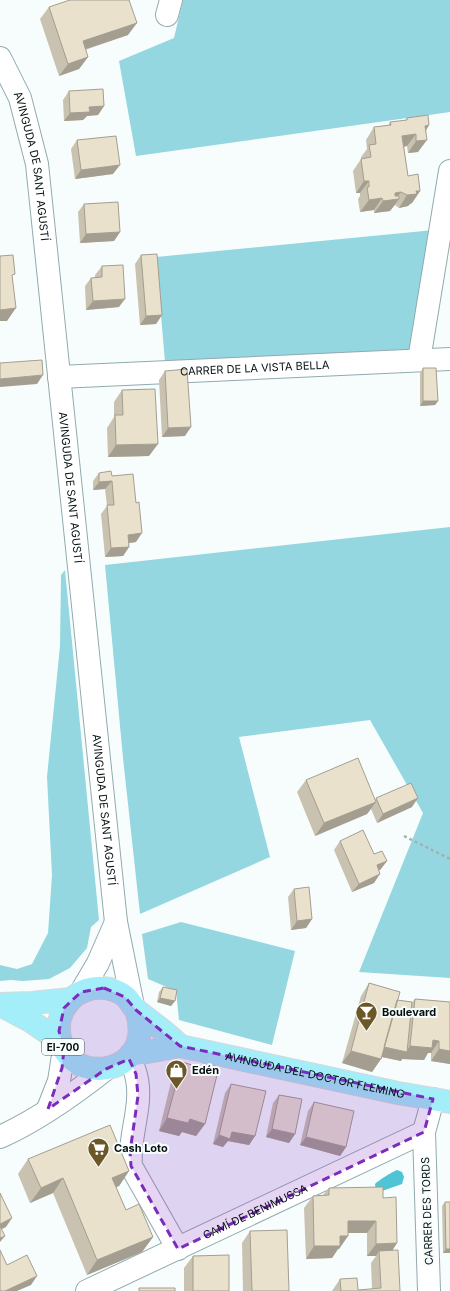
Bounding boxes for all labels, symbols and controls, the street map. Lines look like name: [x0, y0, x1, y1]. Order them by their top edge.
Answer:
street label: AVINGUDA DE SANT AGUSTÍ: [11, 89, 52, 241]
street label: CARRER DE LA VISTA BELLA: [180, 358, 330, 378]
street label: AVINGUDA DE SANT AGUSTÍ: [56, 411, 86, 564]
street label: AVINGUDA DE SANT AGUSTÍ: [89, 733, 119, 886]
bar icon: Boulevard: [354, 999, 380, 1032]
place label: Boulevard: [382, 1005, 436, 1019]
road number: EI-700: [42, 1039, 84, 1055]
street label: AVINGUDA DEL DOCTOR FLEMING: [224, 1049, 406, 1101]
shop icon: Edén: [163, 1057, 189, 1090]
place label: Edén: [192, 1063, 219, 1077]
supermarket icon: Cash Loto: [85, 1135, 111, 1168]
place label: Cash Loto: [114, 1141, 168, 1155]
street label: CARRER DES TORDS: [418, 1157, 436, 1265]
street label: CAMÍ DE BENIMUSSA: [201, 1181, 310, 1242]

